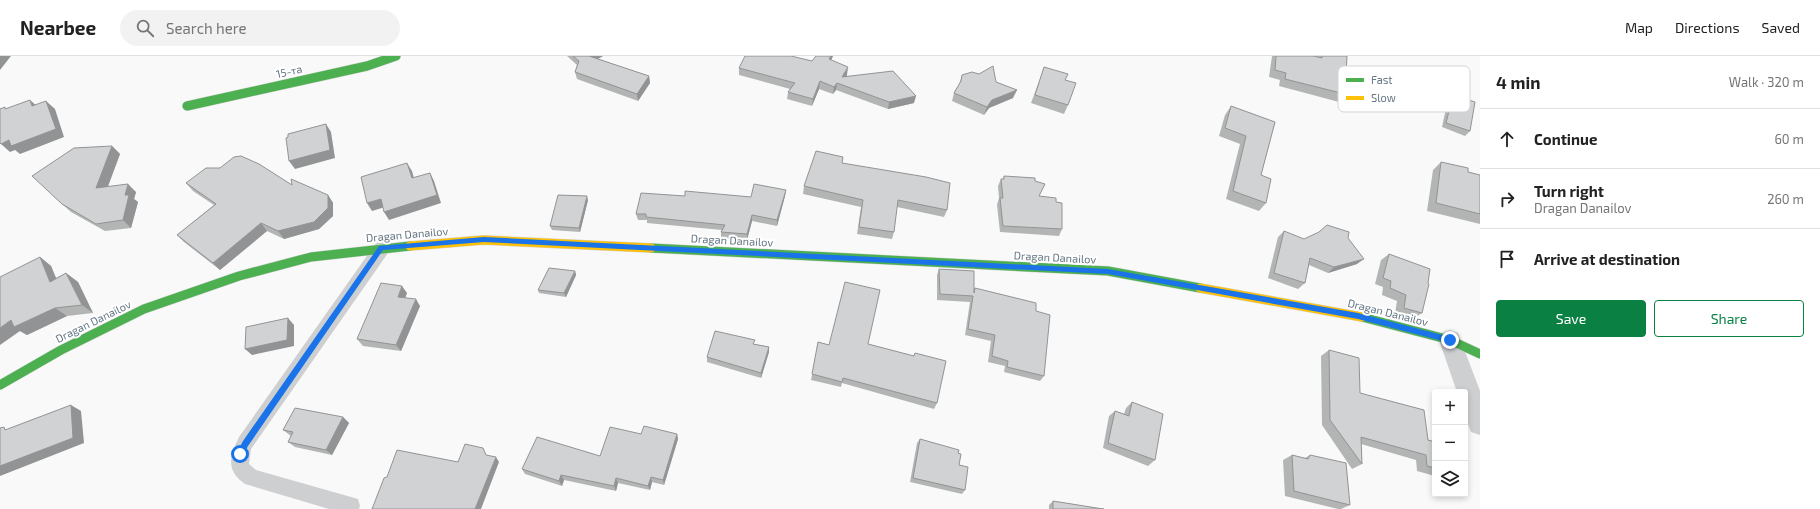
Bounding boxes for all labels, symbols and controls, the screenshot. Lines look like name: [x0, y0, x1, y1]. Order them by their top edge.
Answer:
search box: [120, 10, 400, 46]
text: Nearbee: [20, 16, 96, 39]
icon: search: [134, 17, 156, 39]
text: Search here: [166, 19, 247, 37]
text: Map: [1625, 19, 1653, 36]
text: Directions: [1675, 19, 1740, 36]
text: Saved: [1762, 19, 1800, 36]
street label: 15-та: [275, 62, 303, 80]
legend: [1338, 66, 1470, 112]
text: 4 min: [1496, 72, 1540, 92]
text: Fast: [1371, 73, 1393, 86]
text: Walk · 320 m: [1729, 74, 1804, 90]
text: Slow: [1371, 91, 1396, 104]
icon: ahead: [1496, 128, 1518, 150]
text: Continue: [1534, 130, 1597, 148]
text: 60 m: [1774, 131, 1804, 147]
text: Turn right: [1534, 182, 1604, 200]
icon: right: [1496, 188, 1518, 210]
text: 260 m: [1767, 191, 1804, 207]
text: Dragan Danailov: [1534, 200, 1632, 216]
street label: Dragan Danailov: [365, 224, 449, 244]
street label: Dragan Danailov: [690, 231, 774, 249]
street label: Dragan Danailov: [1013, 248, 1097, 266]
icon: arrive: [1496, 248, 1518, 270]
text: Arrive at destination: [1534, 250, 1680, 268]
street label: Dragan Danailov: [1346, 296, 1430, 328]
street label: Dragan Danailov: [53, 297, 133, 345]
button: Save: [1496, 300, 1646, 337]
button: Share: [1654, 300, 1804, 337]
route end: [1441, 331, 1459, 349]
map controls: [1432, 389, 1468, 497]
button: +: [1432, 389, 1468, 425]
button: −: [1432, 425, 1468, 461]
route start: [231, 445, 249, 463]
button: layers: [1432, 461, 1468, 497]

